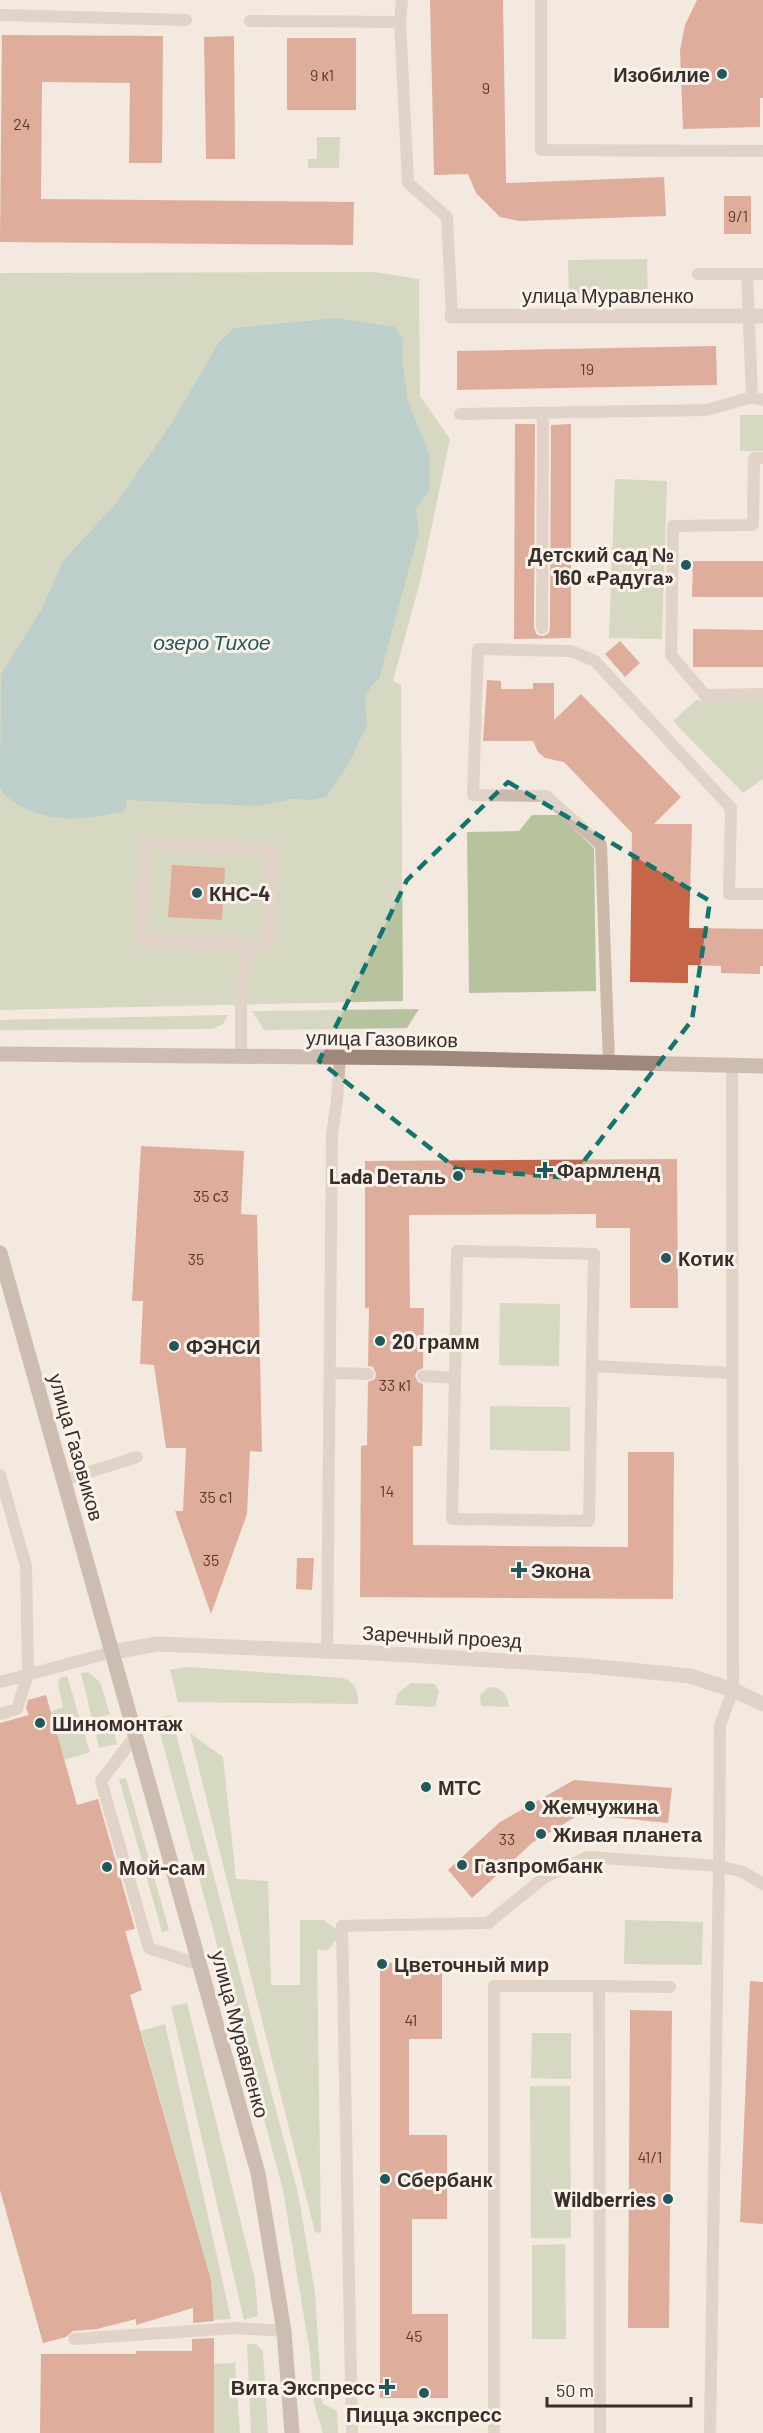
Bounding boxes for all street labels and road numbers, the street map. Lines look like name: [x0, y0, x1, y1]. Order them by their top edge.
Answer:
street label: улица Муравленко: [522, 283, 694, 307]
street label: улица Газовиков: [306, 1025, 458, 1051]
street label: улица Газовиков: [44, 1371, 110, 1523]
street label: Заречный проезд: [361, 1620, 523, 1652]
street label: улица Муравленко: [207, 1948, 275, 2120]

